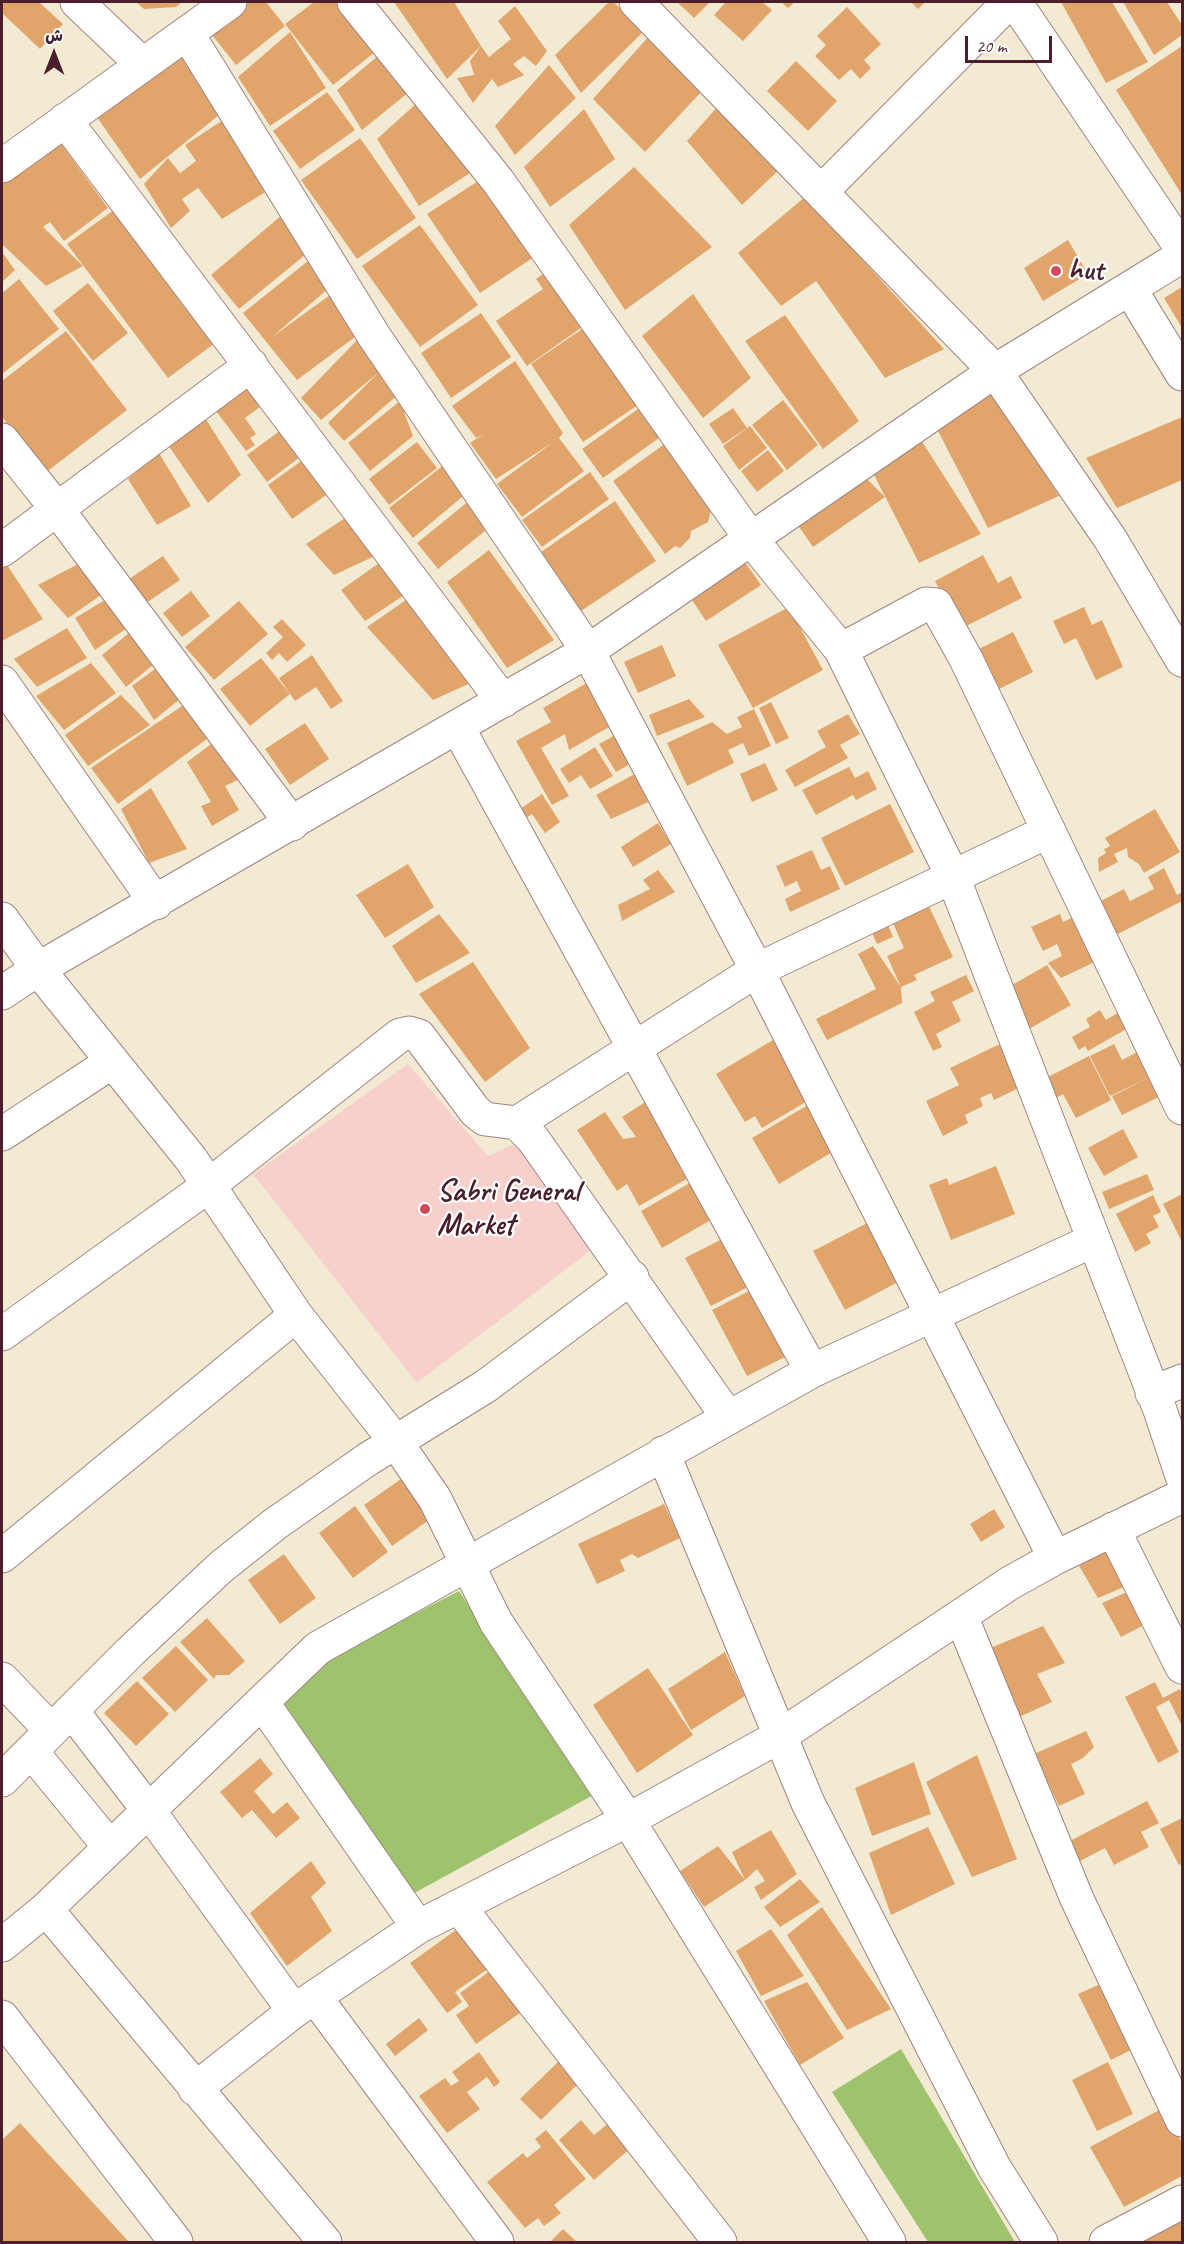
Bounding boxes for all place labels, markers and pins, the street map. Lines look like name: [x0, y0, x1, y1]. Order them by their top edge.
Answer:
place label: hut: [1068, 253, 1103, 289]
marker: hut: [1049, 264, 1063, 278]
place label: Sabri General Market: [437, 1174, 580, 1244]
marker: Sabri General Market: [418, 1202, 432, 1216]

